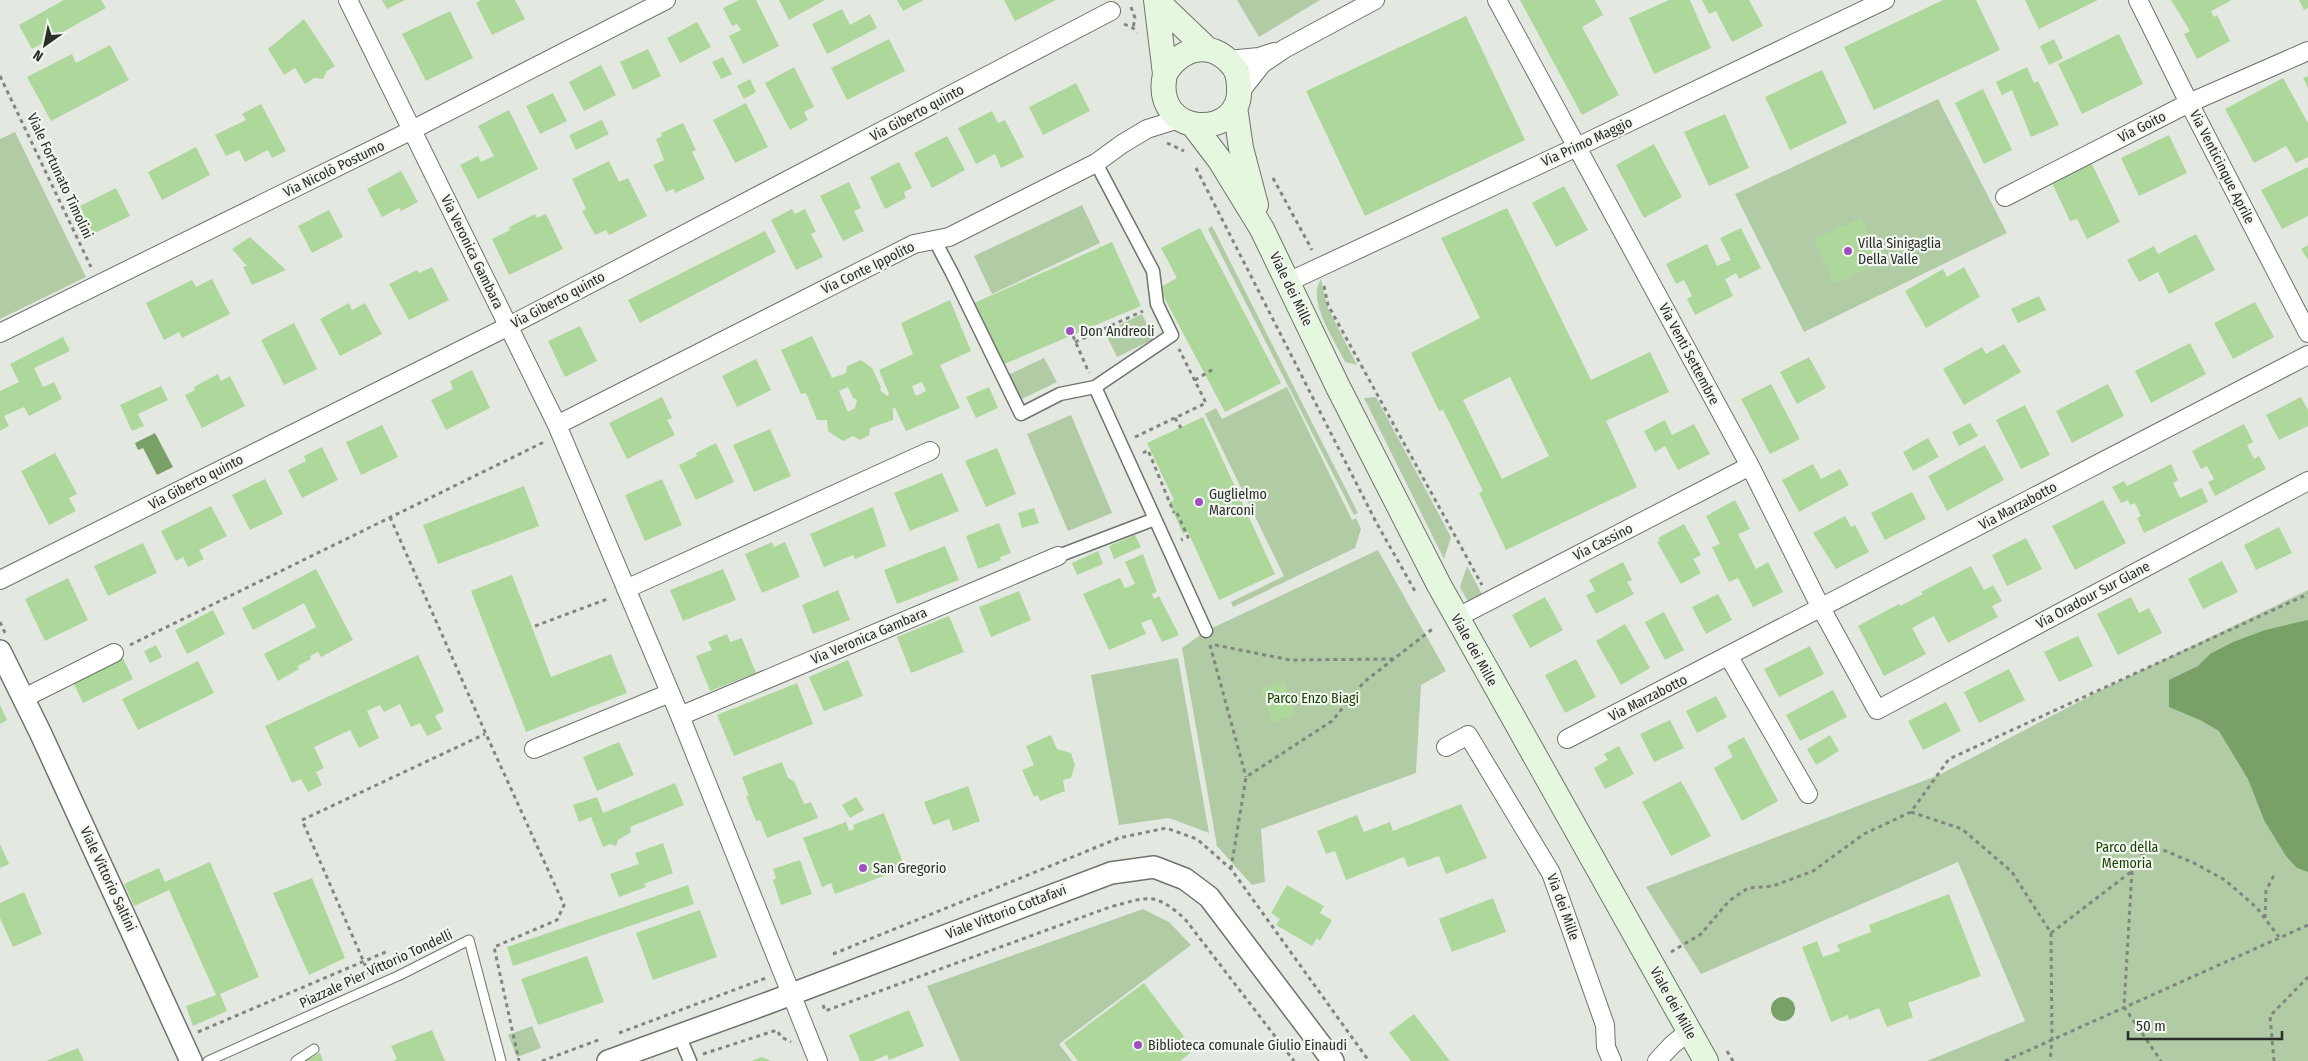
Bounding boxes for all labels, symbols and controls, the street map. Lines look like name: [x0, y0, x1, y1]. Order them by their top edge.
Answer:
north arrow: [20, 20, 70, 70]
text: N: [30, 46, 46, 65]
street label: Via Giberto quinto: [867, 81, 967, 145]
street label: Via Venticinque Aprile: [2186, 107, 2258, 227]
street label: Via Goito: [2115, 108, 2169, 146]
street label: Viale Fortunato Timolini: [23, 111, 97, 241]
street label: Via Primo Maggio: [1539, 114, 1635, 170]
street label: Via Nicolò Postumo: [281, 137, 387, 201]
street label: Via Veronica Gambara: [437, 192, 507, 312]
place label: Villa Sinigaglia Della Valle: [1858, 235, 1941, 268]
street label: Via Conte Ippolito: [819, 238, 917, 298]
marker: Villa Sinigaglia Della Valle: [1842, 245, 1854, 257]
street label: Viale dei Mille: [1266, 249, 1316, 329]
street label: Via Giberto quinto: [508, 268, 608, 332]
street label: Via Venti Settembre: [1655, 300, 1723, 408]
place label: Don Andreoli: [1080, 323, 1154, 340]
marker: Don Andreoli: [1064, 325, 1076, 337]
street label: Via Giberto quinto: [146, 451, 246, 513]
street label: Via Marzabotto: [1976, 478, 2060, 534]
place label: Guglielmo Marconi: [1209, 486, 1267, 519]
marker: Guglielmo Marconi: [1193, 496, 1205, 508]
street label: Via Cassino: [1570, 520, 1636, 564]
street label: Via Oradour Sur Glane: [2033, 558, 2153, 632]
street label: Via Veronica Gambara: [808, 604, 930, 668]
street label: Viale dei Mille: [1447, 611, 1501, 689]
street label: Via Marzabotto: [1606, 671, 1690, 725]
park label: Parco Enzo Biagi: [1267, 690, 1359, 707]
street label: Viale Vittorio Saltini: [76, 824, 140, 934]
park label: Parco della Memoria: [2096, 839, 2159, 872]
place label: San Gregorio: [873, 860, 946, 877]
marker: San Gregorio: [857, 862, 869, 874]
street label: Via dei Mille: [1543, 871, 1583, 943]
street label: Viale Vittorio Cottafavi: [943, 881, 1069, 943]
street label: Piazzale Pier Vittorio Tondelli: [297, 926, 455, 1012]
street label: Viale dei Mille: [1646, 964, 1700, 1042]
scale bar: [2128, 1008, 2282, 1040]
text: 50 m: [2136, 1017, 2166, 1035]
place label: Biblioteca comunale Giulio Einaudi: [1148, 1037, 1347, 1054]
marker: Biblioteca comunale Giulio Einaudi: [1132, 1039, 1144, 1051]

